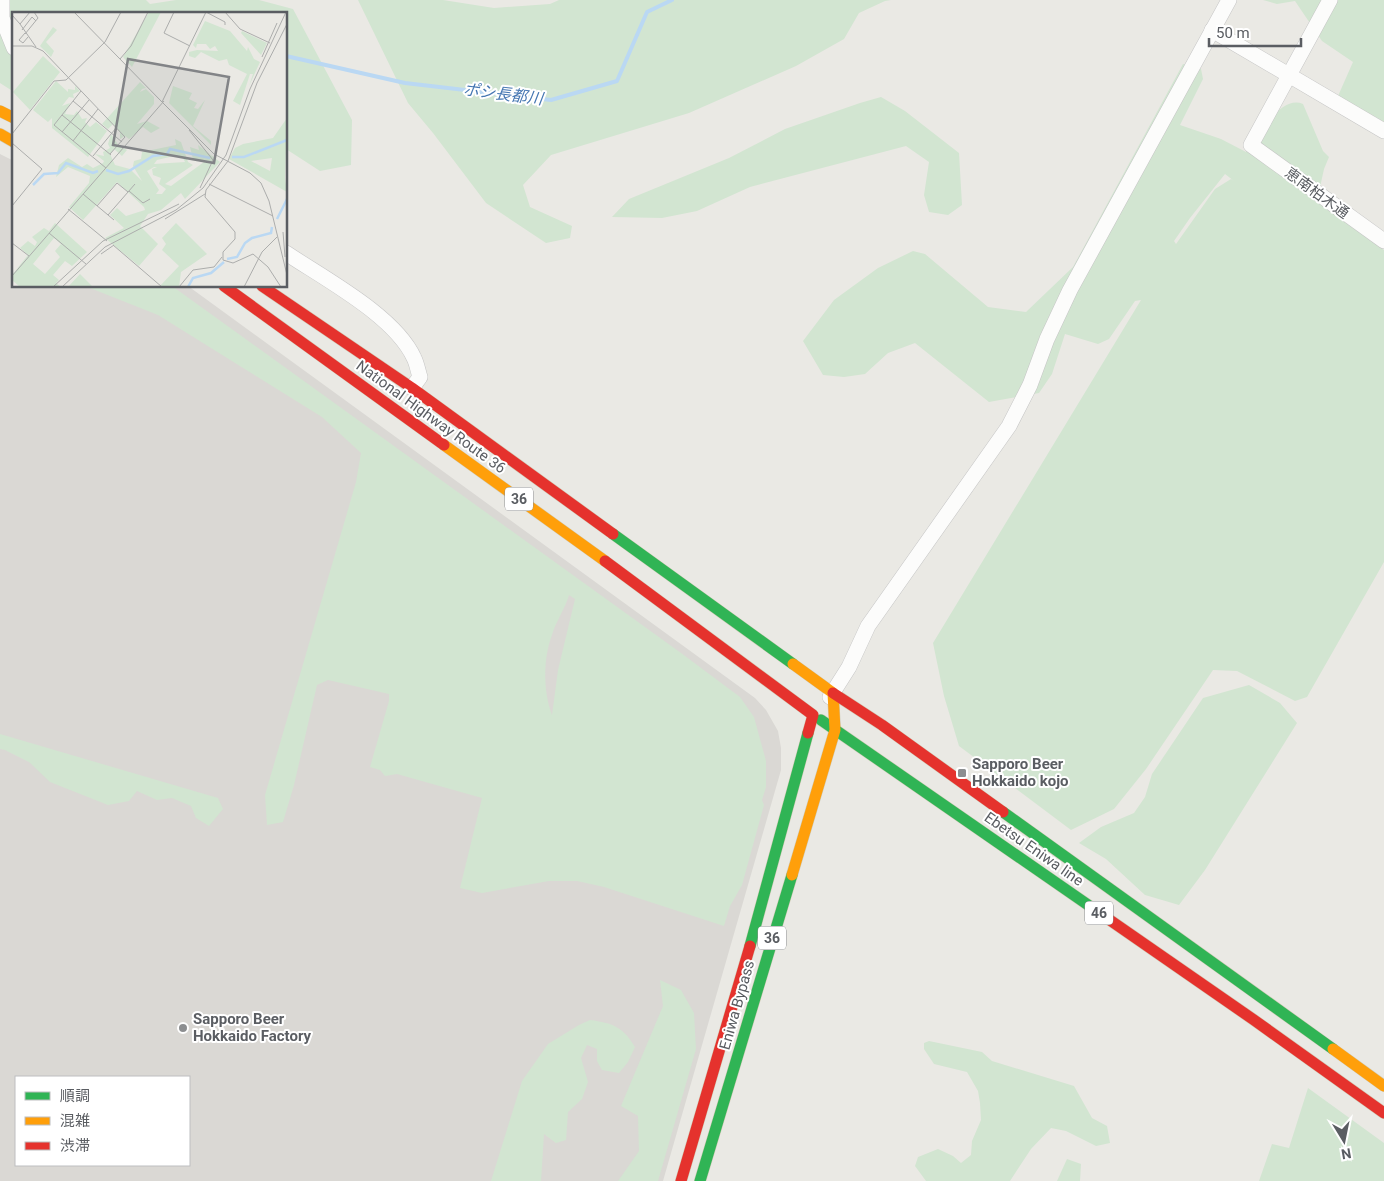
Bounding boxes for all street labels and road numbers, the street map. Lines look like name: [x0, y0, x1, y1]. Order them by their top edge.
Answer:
street label: 恵南柏木通: [1281, 164, 1353, 222]
street label: National Highway Route 36: [353, 357, 509, 477]
road number: 36: [505, 488, 533, 510]
street label: Ebetsu Eniwa line: [981, 808, 1087, 890]
road number: 46: [1085, 901, 1113, 924]
road number: 36: [758, 926, 786, 950]
street label: Eniwa Bypass: [716, 958, 758, 1052]

